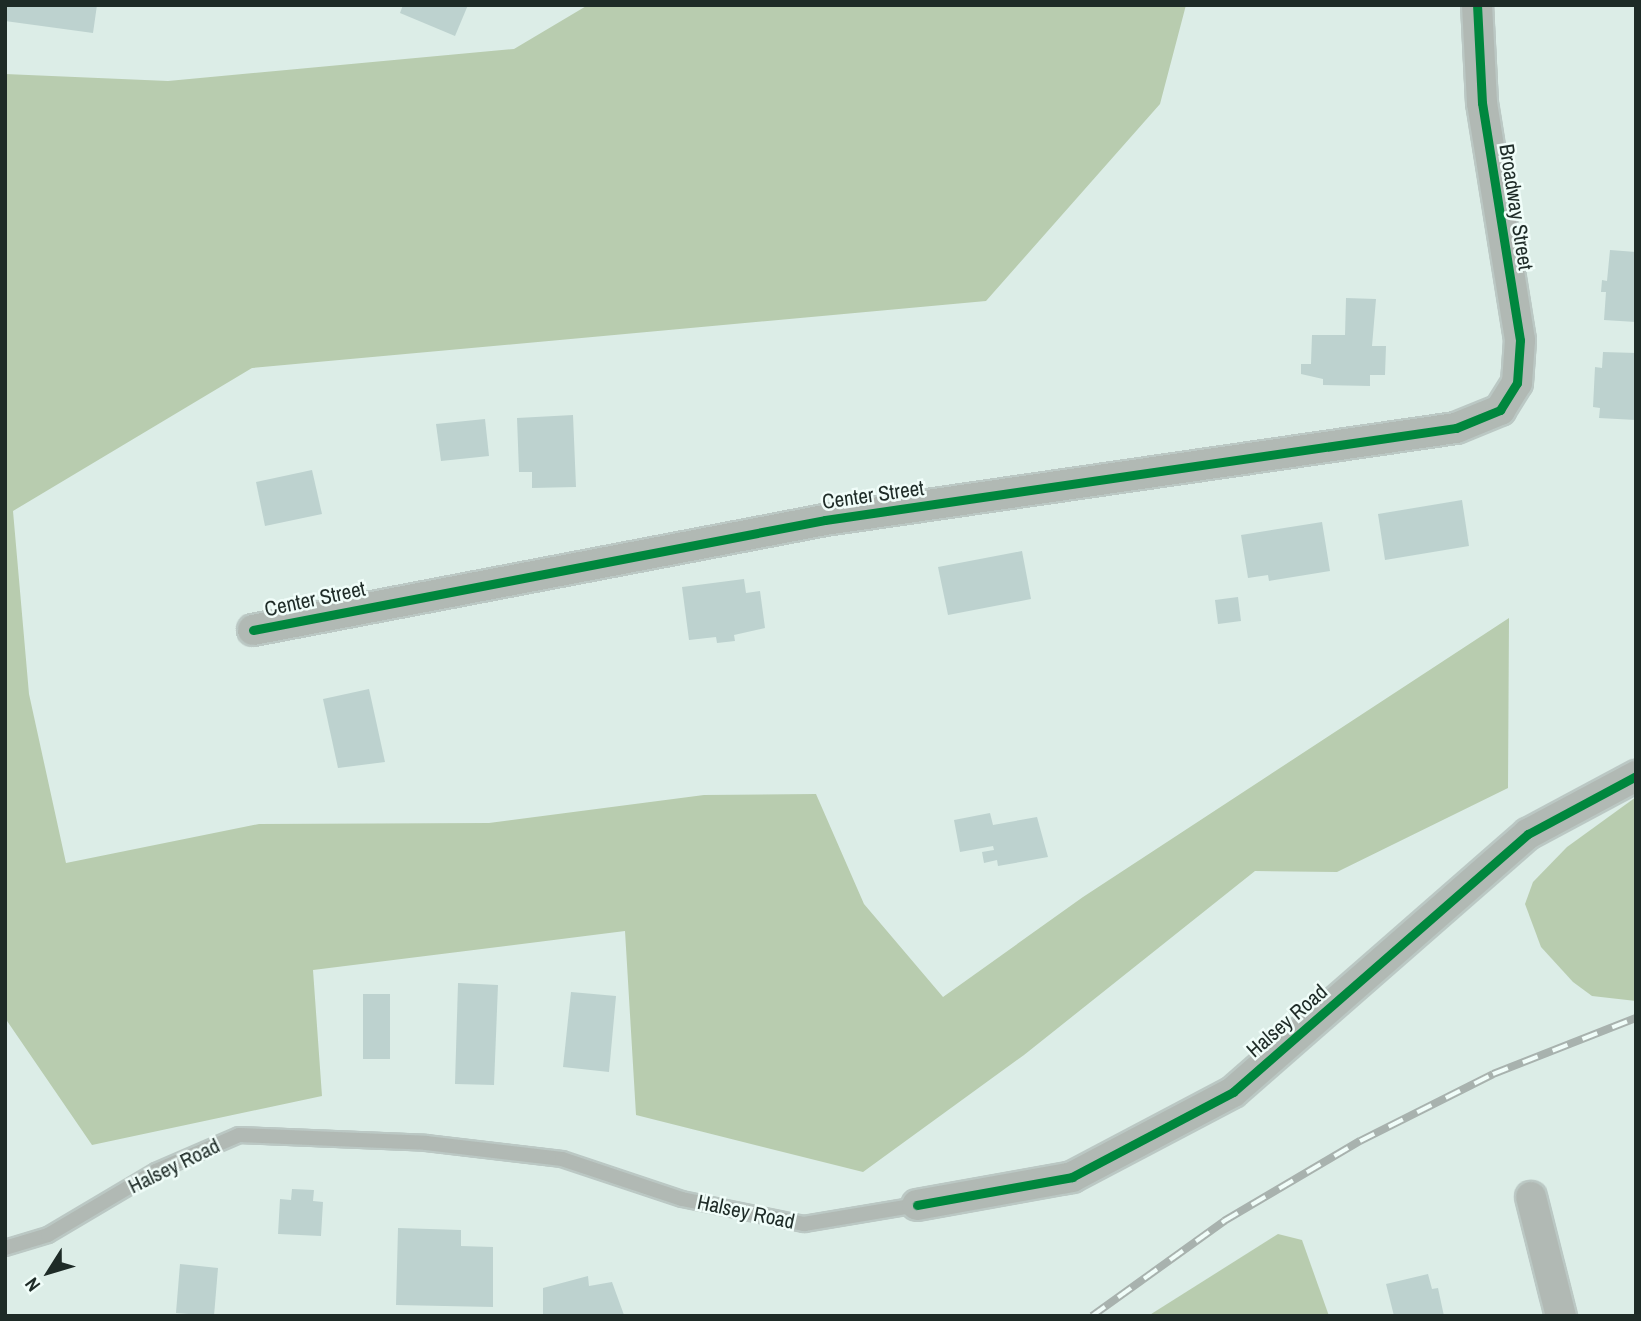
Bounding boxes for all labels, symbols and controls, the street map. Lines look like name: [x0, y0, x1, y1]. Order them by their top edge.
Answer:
street label: Broadway Street: [1494, 142, 1538, 272]
street label: Center Street: [821, 475, 925, 515]
street label: Center Street: [262, 576, 368, 622]
street label: Halsey Road: [1242, 979, 1332, 1063]
street label: Halsey Road: [124, 1133, 224, 1199]
street label: Halsey Road: [695, 1189, 797, 1235]
north arrow: [14, 1237, 84, 1307]
text: N: [18, 1272, 46, 1297]

